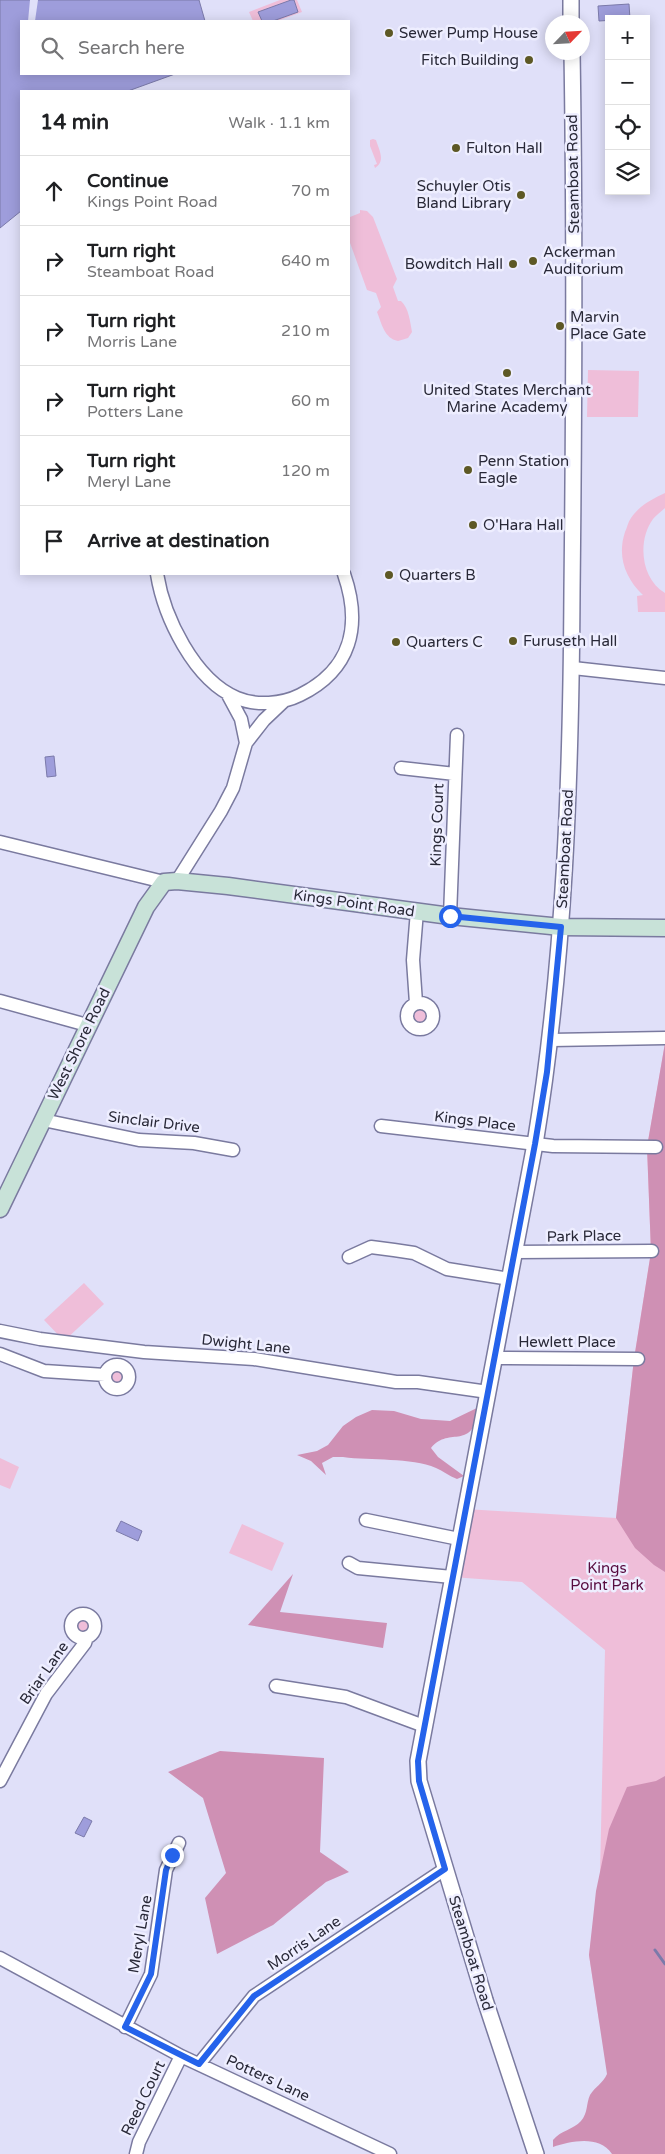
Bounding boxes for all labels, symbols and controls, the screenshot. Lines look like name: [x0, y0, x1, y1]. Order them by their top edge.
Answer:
north arrow: [545, 15, 590, 60]
map controls: [605, 15, 650, 195]
button: +: [605, 15, 650, 60]
search box: [20, 20, 350, 75]
place label: Sewer Pump House: [399, 24, 538, 42]
marker: Sewer Pump House: [383, 27, 395, 39]
icon: search: [38, 34, 66, 62]
text: Search here: [78, 37, 185, 59]
place label: Fitch Building: [421, 51, 519, 69]
marker: Fitch Building: [523, 54, 535, 66]
button: −: [605, 60, 650, 105]
button: locate: [605, 105, 650, 150]
text: 14 min: [40, 110, 109, 135]
text: Walk · 1.1 km: [228, 113, 330, 133]
street label: Steamboat Road: [563, 114, 583, 234]
place label: Fulton Hall: [466, 139, 542, 157]
marker: Fulton Hall: [450, 142, 462, 154]
button: layers: [605, 150, 650, 195]
text: Continue: [87, 170, 169, 192]
icon: ahead: [40, 177, 68, 205]
place label: Schuyler Otis Bland Library: [416, 177, 511, 212]
text: 70 m: [291, 181, 330, 201]
marker: Schuyler Otis Bland Library: [515, 189, 527, 201]
text: Kings Point Road: [87, 192, 218, 212]
text: Turn right: [87, 240, 175, 262]
place label: Ackerman Auditorium: [543, 243, 623, 278]
icon: right: [40, 247, 68, 275]
text: 640 m: [281, 251, 330, 271]
place label: Bowditch Hall: [405, 255, 503, 273]
marker: Ackerman Auditorium: [527, 255, 539, 267]
marker: Bowditch Hall: [507, 258, 519, 270]
text: Steamboat Road: [87, 262, 214, 282]
place label: Marvin Place Gate: [570, 308, 646, 343]
text: Turn right: [87, 310, 175, 332]
icon: right: [40, 317, 68, 345]
marker: Marvin Place Gate: [554, 320, 566, 332]
text: 210 m: [281, 321, 330, 341]
text: Morris Lane: [87, 332, 177, 352]
marker: United States Merchant Marine Academy: [501, 367, 513, 379]
text: Turn right: [87, 380, 175, 402]
place label: United States Merchant Marine Academy: [423, 381, 591, 416]
icon: right: [40, 387, 68, 415]
text: 60 m: [291, 391, 330, 411]
text: Potters Lane: [87, 402, 183, 422]
text: Turn right: [87, 450, 175, 472]
place label: Penn Station Eagle: [478, 452, 569, 487]
icon: right: [40, 457, 68, 485]
text: 120 m: [281, 461, 330, 481]
marker: Penn Station Eagle: [462, 464, 474, 476]
text: Meryl Lane: [87, 472, 171, 492]
place label: O'Hara Hall: [483, 516, 564, 534]
marker: O'Hara Hall: [467, 519, 479, 531]
icon: arrive: [40, 527, 68, 555]
text: Arrive at destination: [87, 530, 270, 552]
place label: Quarters B: [399, 566, 476, 584]
marker: Quarters B: [383, 569, 395, 581]
place label: Furuseth Hall: [523, 632, 617, 650]
place label: Quarters C: [406, 633, 483, 651]
marker: Furuseth Hall: [507, 635, 519, 647]
marker: Quarters C: [390, 636, 402, 648]
street label: Kings Court: [427, 783, 447, 867]
street label: Steamboat Road: [553, 789, 577, 909]
street label: Kings Point Road: [292, 886, 416, 920]
route start: [439, 905, 462, 928]
street label: West Shore Road: [44, 985, 114, 1103]
street label: Sinclair Drive: [107, 1107, 201, 1137]
street label: Kings Place: [433, 1107, 517, 1135]
street label: Park Place: [547, 1226, 621, 1246]
street label: Dwight Lane: [200, 1330, 292, 1358]
street label: Hewlett Place: [518, 1333, 616, 1351]
park label: Kings Point Park: [570, 1559, 644, 1594]
street label: Briar Lane: [16, 1638, 72, 1708]
route end: [161, 1844, 184, 1867]
street label: Steamboat Road: [445, 1893, 497, 2013]
street label: Meryl Lane: [124, 1894, 156, 1974]
street label: Morris Lane: [264, 1912, 344, 1974]
street label: Potters Lane: [223, 2051, 313, 2105]
street label: Reed Court: [117, 2057, 169, 2138]

